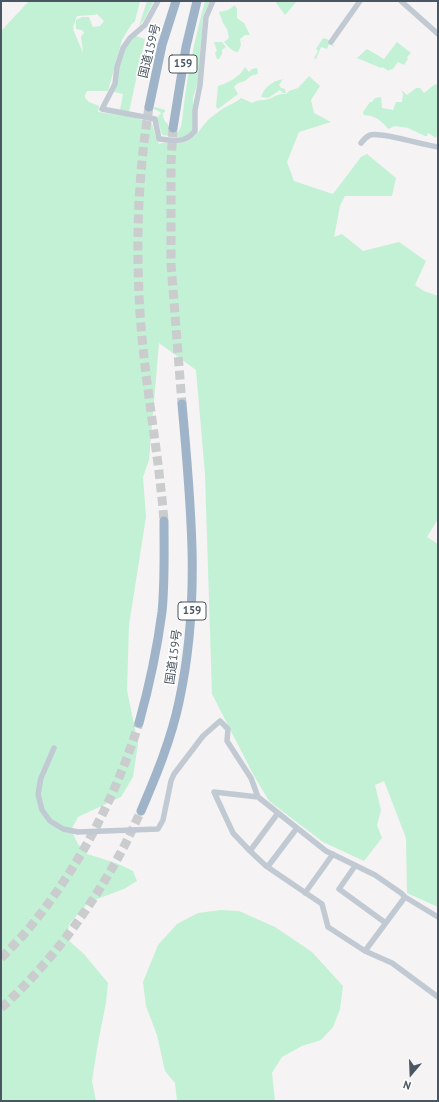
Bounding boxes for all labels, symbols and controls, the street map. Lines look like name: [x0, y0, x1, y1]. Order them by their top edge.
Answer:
street label: 国道159号: [136, 22, 164, 80]
road number: 159: [169, 55, 197, 73]
road number: 159: [178, 602, 206, 620]
street label: 国道159号: [163, 628, 185, 686]
north arrow: [391, 1054, 431, 1094]
text: N: [401, 1078, 413, 1093]

